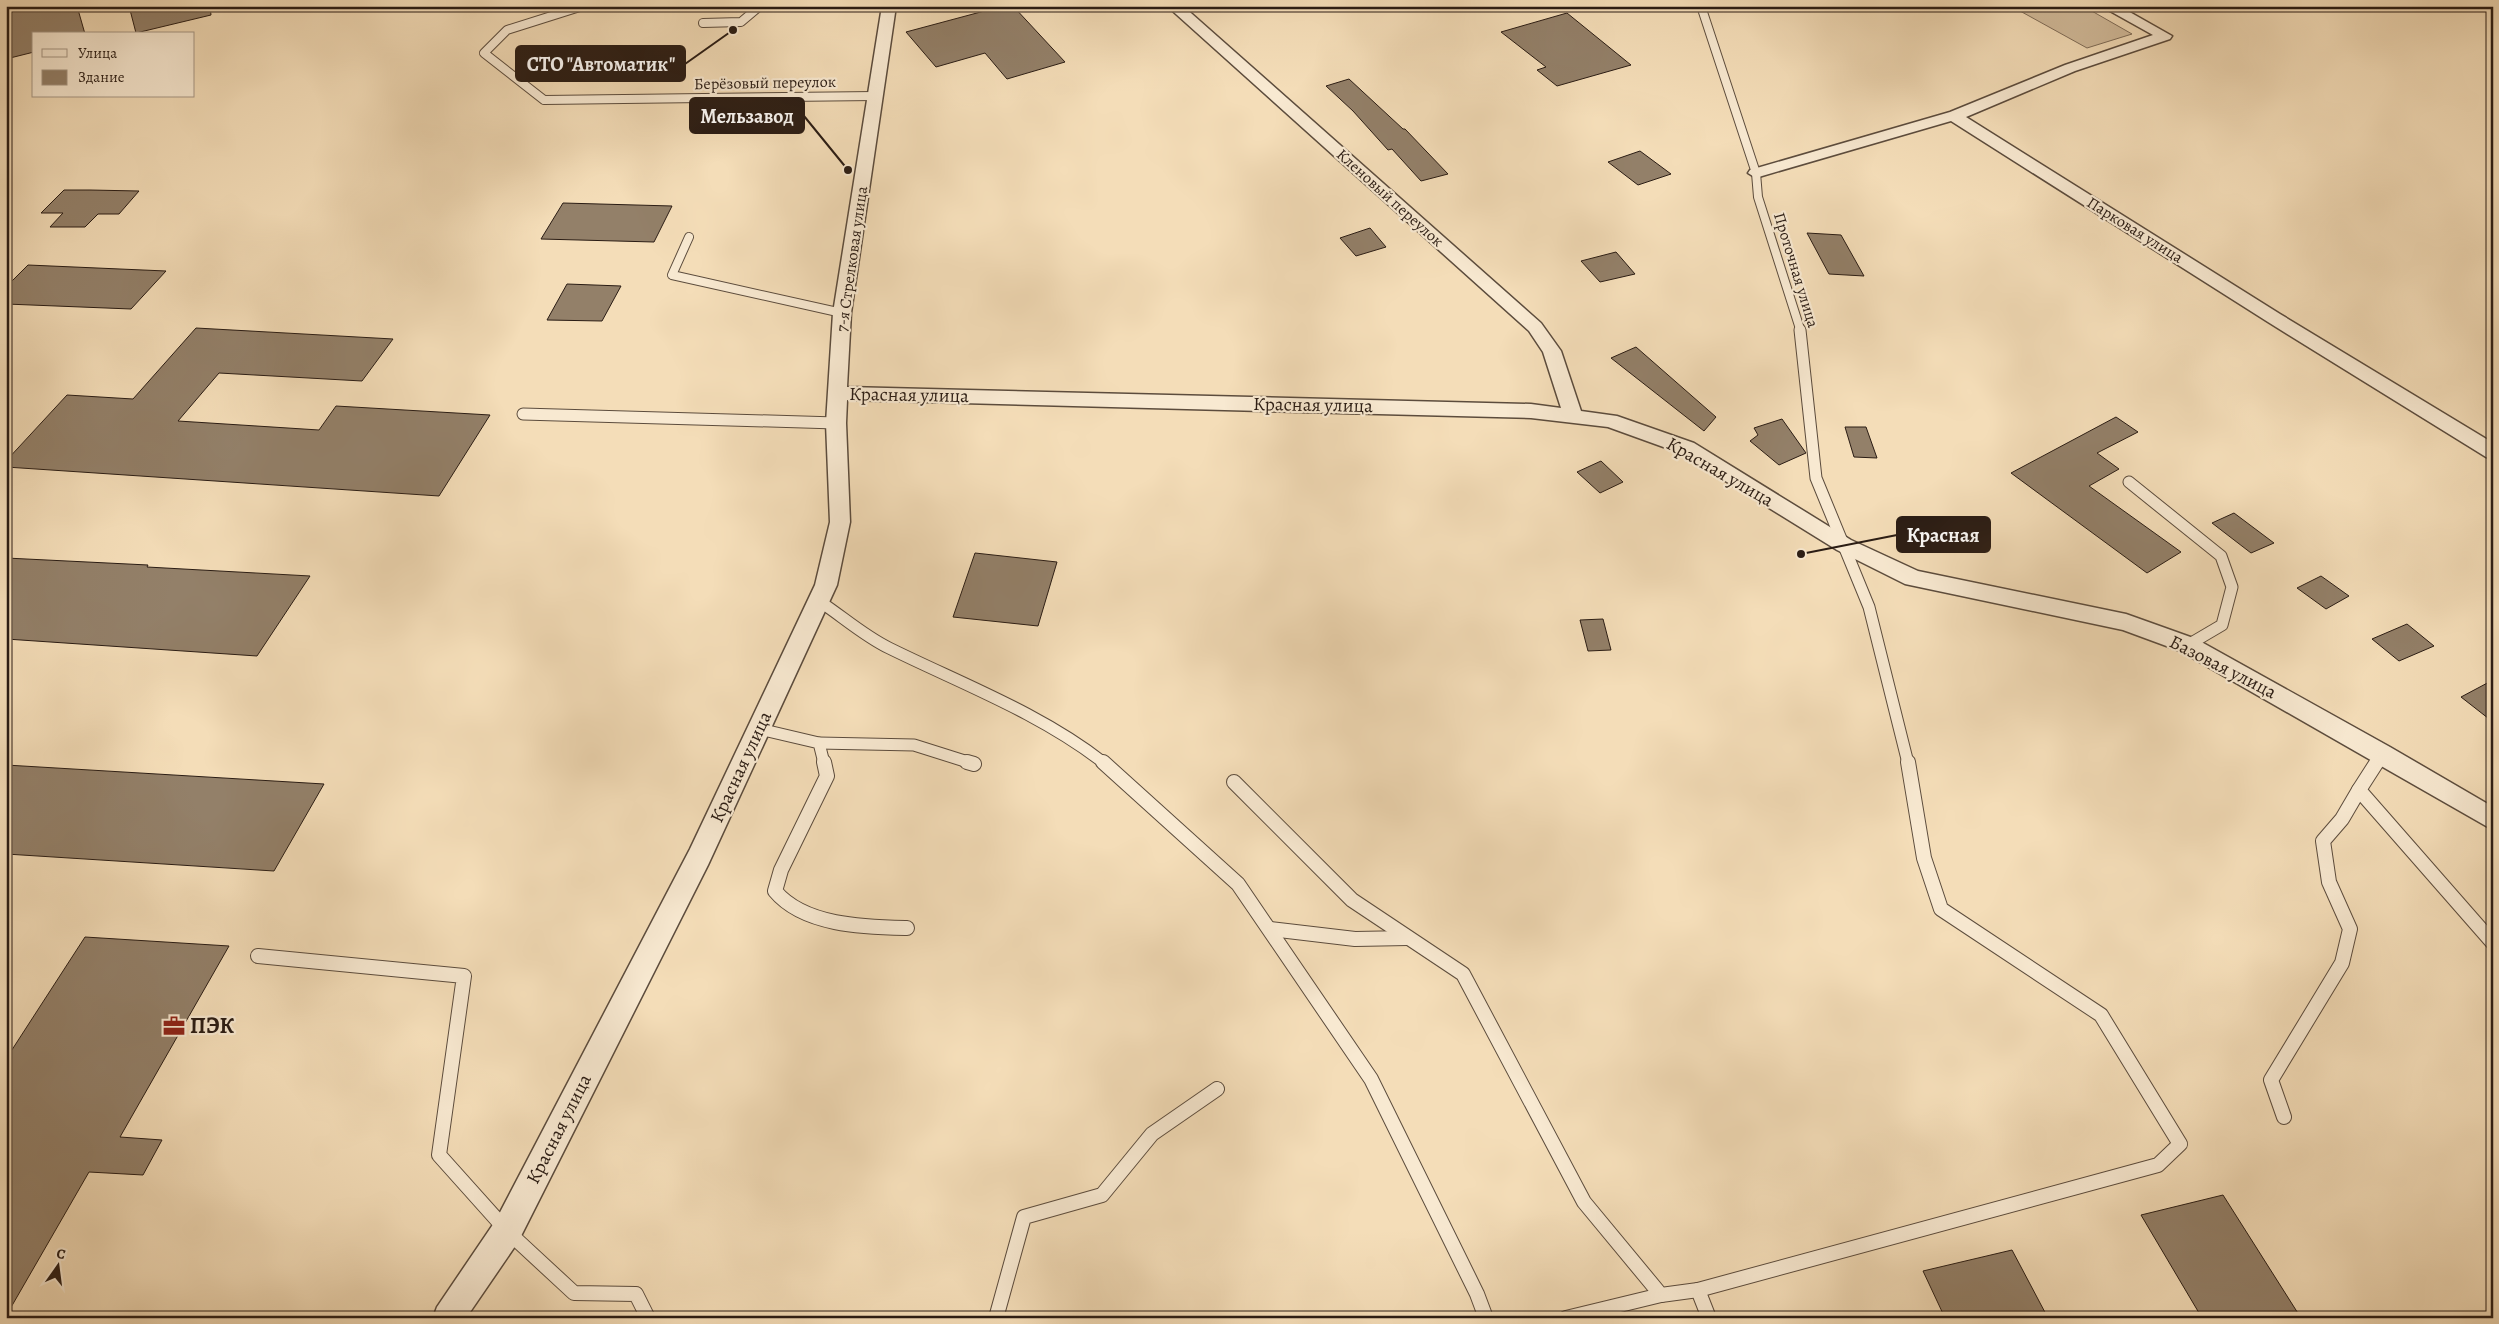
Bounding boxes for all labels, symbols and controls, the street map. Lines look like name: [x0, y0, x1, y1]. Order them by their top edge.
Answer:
legend: [32, 32, 195, 98]
text: Улица: [78, 43, 117, 63]
callout: СТО "Автоматик": [516, 46, 685, 81]
text: СТО "Автоматик": [527, 51, 675, 78]
text: Здание: [78, 67, 125, 87]
street label: Берёзовый переулок: [694, 71, 836, 95]
callout: Мельзавод: [690, 98, 804, 133]
text: Мельзавод: [700, 103, 794, 130]
street label: Кленовый переулок: [1332, 144, 1448, 252]
street label: 7-я Стрелковая улица: [831, 184, 873, 333]
street label: Парковая улица: [2083, 192, 2188, 269]
street label: Проточная улица: [1768, 210, 1824, 331]
street label: Красная улица: [849, 381, 969, 409]
street label: Красная улица: [1253, 391, 1373, 419]
street label: Красная улица: [1662, 431, 1779, 513]
callout: Красная: [1897, 517, 1990, 552]
text: Красная: [1907, 522, 1979, 549]
street label: Базовая улица: [2165, 629, 2281, 705]
street label: Красная улица: [704, 707, 778, 827]
place label: ПЭК: [190, 1011, 234, 1041]
office icon: ПЭК: [161, 1013, 187, 1039]
street label: Красная улица: [520, 1069, 598, 1188]
north arrow: [32, 1242, 82, 1292]
text: С: [55, 1244, 68, 1264]

